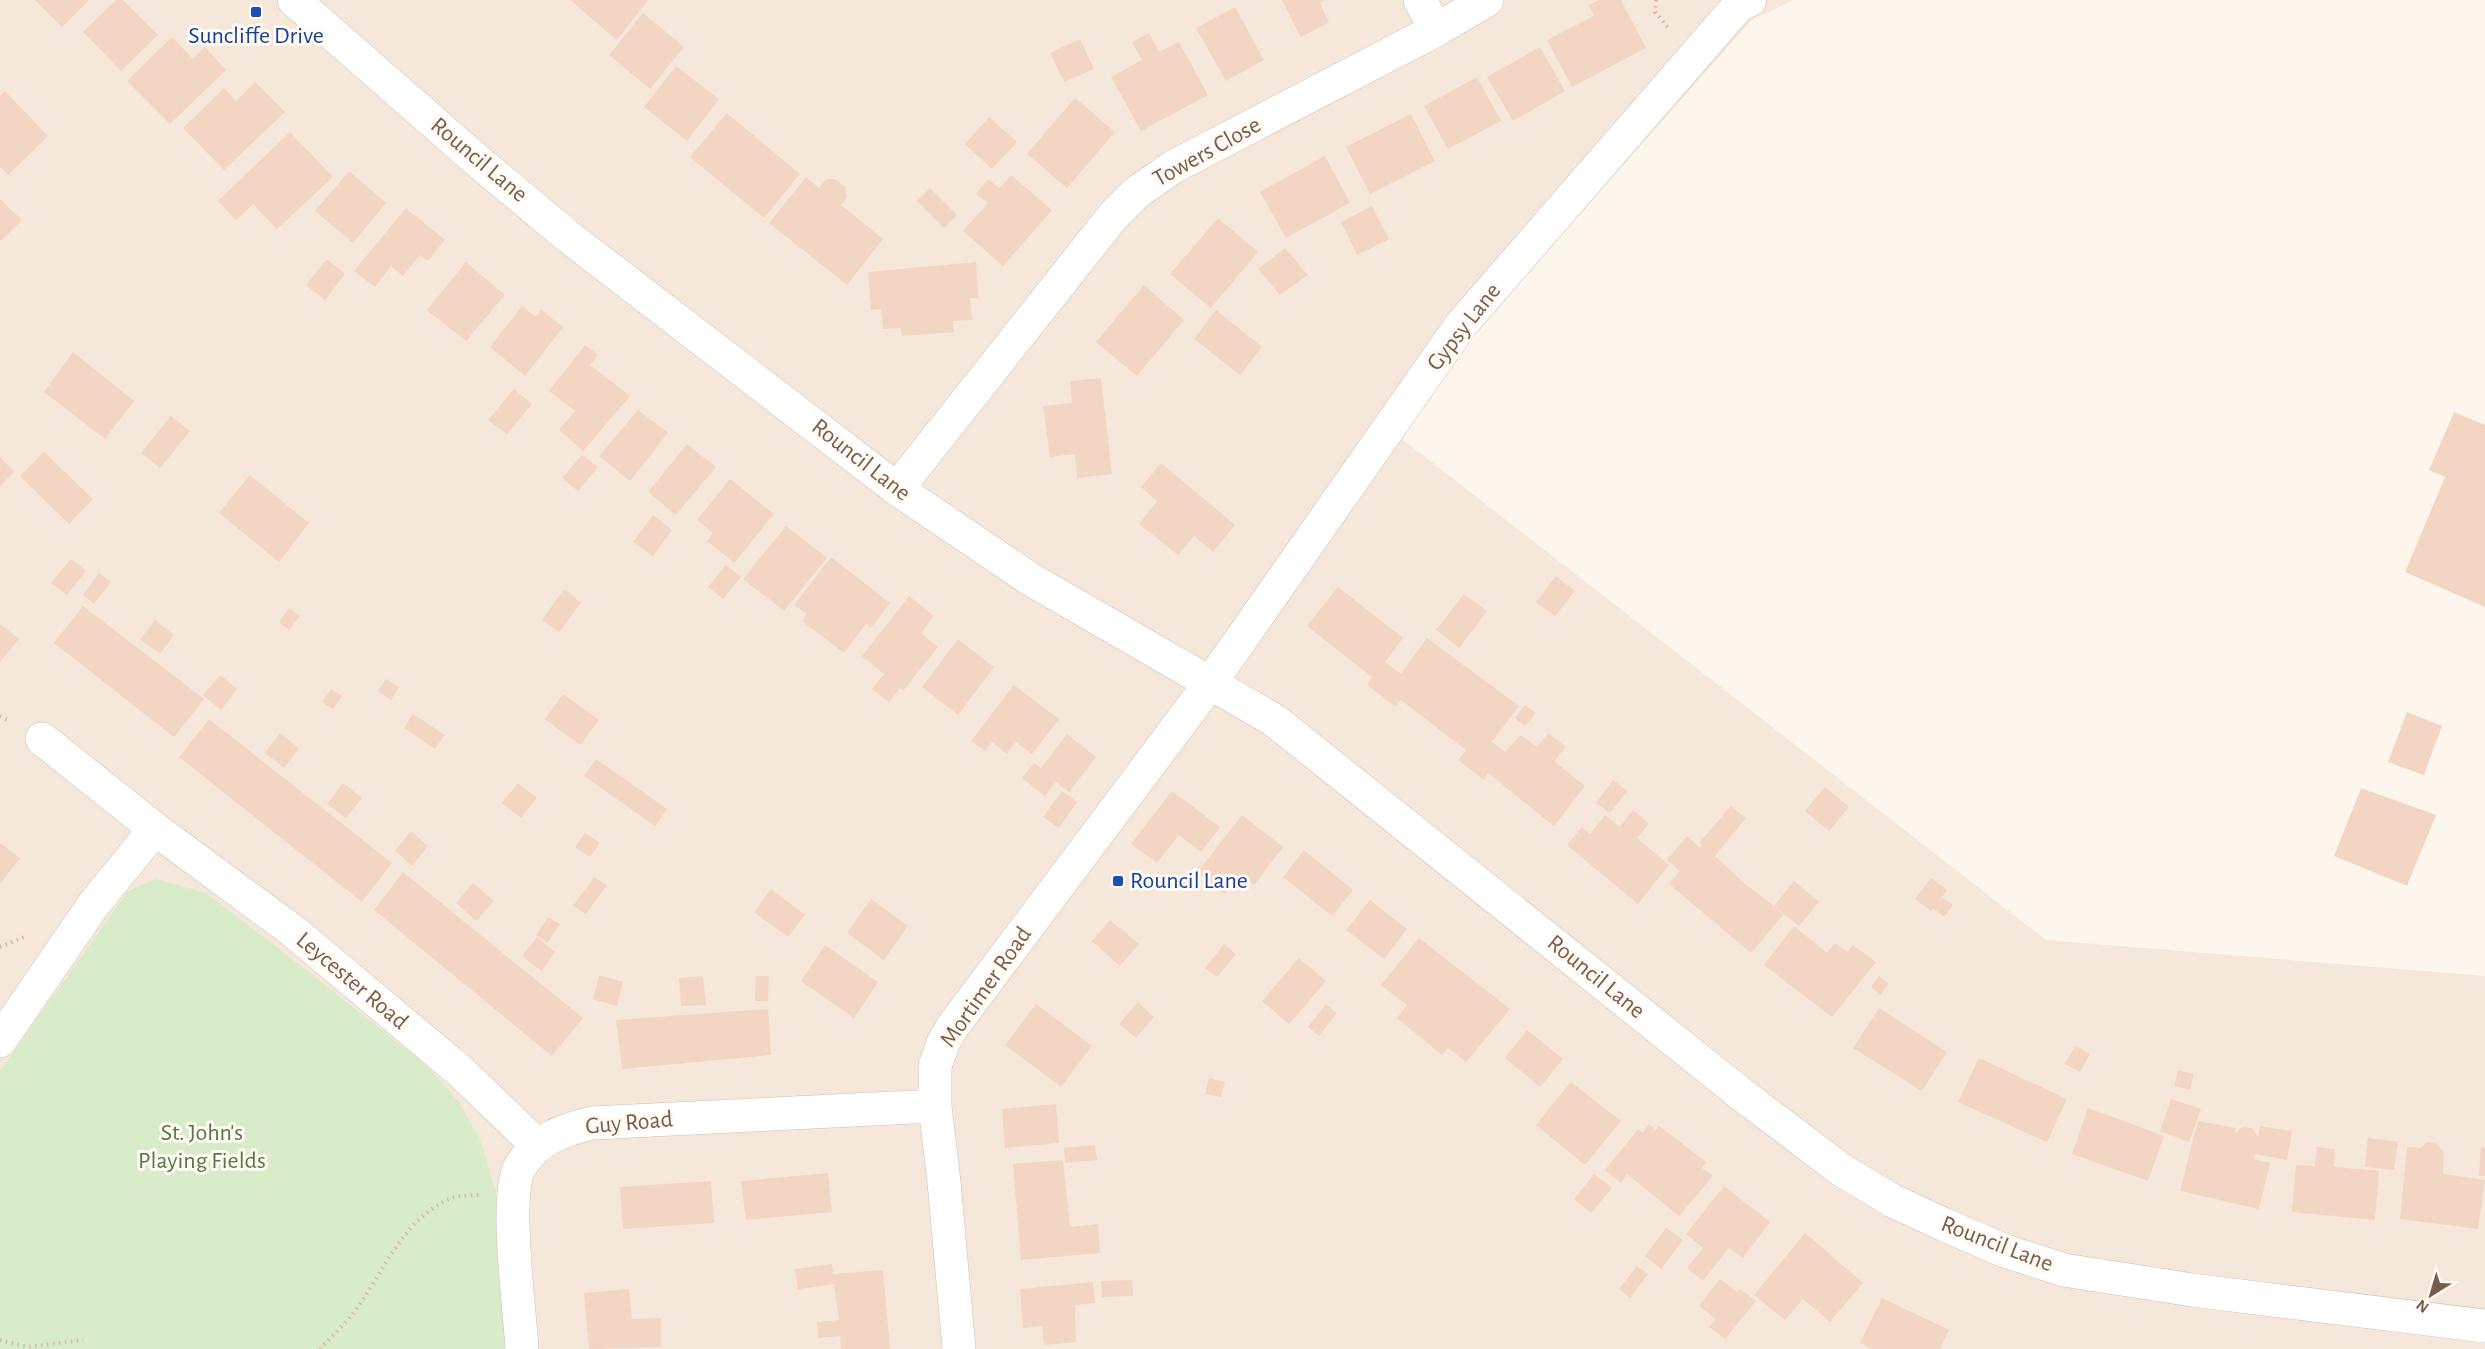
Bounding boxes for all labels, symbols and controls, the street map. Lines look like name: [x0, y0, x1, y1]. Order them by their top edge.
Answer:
marker: Suncliffe Drive: [249, 5, 263, 19]
place label: Suncliffe Drive: [188, 24, 324, 48]
street label: Rouncil Lane: [426, 113, 532, 207]
street label: Towers Close: [1149, 113, 1265, 191]
street label: Gypsy Lane: [1423, 279, 1505, 375]
street label: Rouncil Lane: [807, 414, 915, 506]
place label: Rouncil Lane: [1130, 869, 1248, 893]
marker: Rouncil Lane: [1111, 874, 1125, 888]
street label: Mortimer Road: [936, 922, 1036, 1052]
street label: Leycester Road: [292, 928, 412, 1034]
street label: Rouncil Lane: [1543, 931, 1649, 1023]
street label: Guy Road: [584, 1107, 674, 1139]
park label: St. John's Playing Fields: [138, 1121, 266, 1173]
street label: Rouncil Lane: [1938, 1212, 2056, 1276]
north arrow: [2401, 1265, 2461, 1325]
text: N: [2413, 1296, 2432, 1316]

